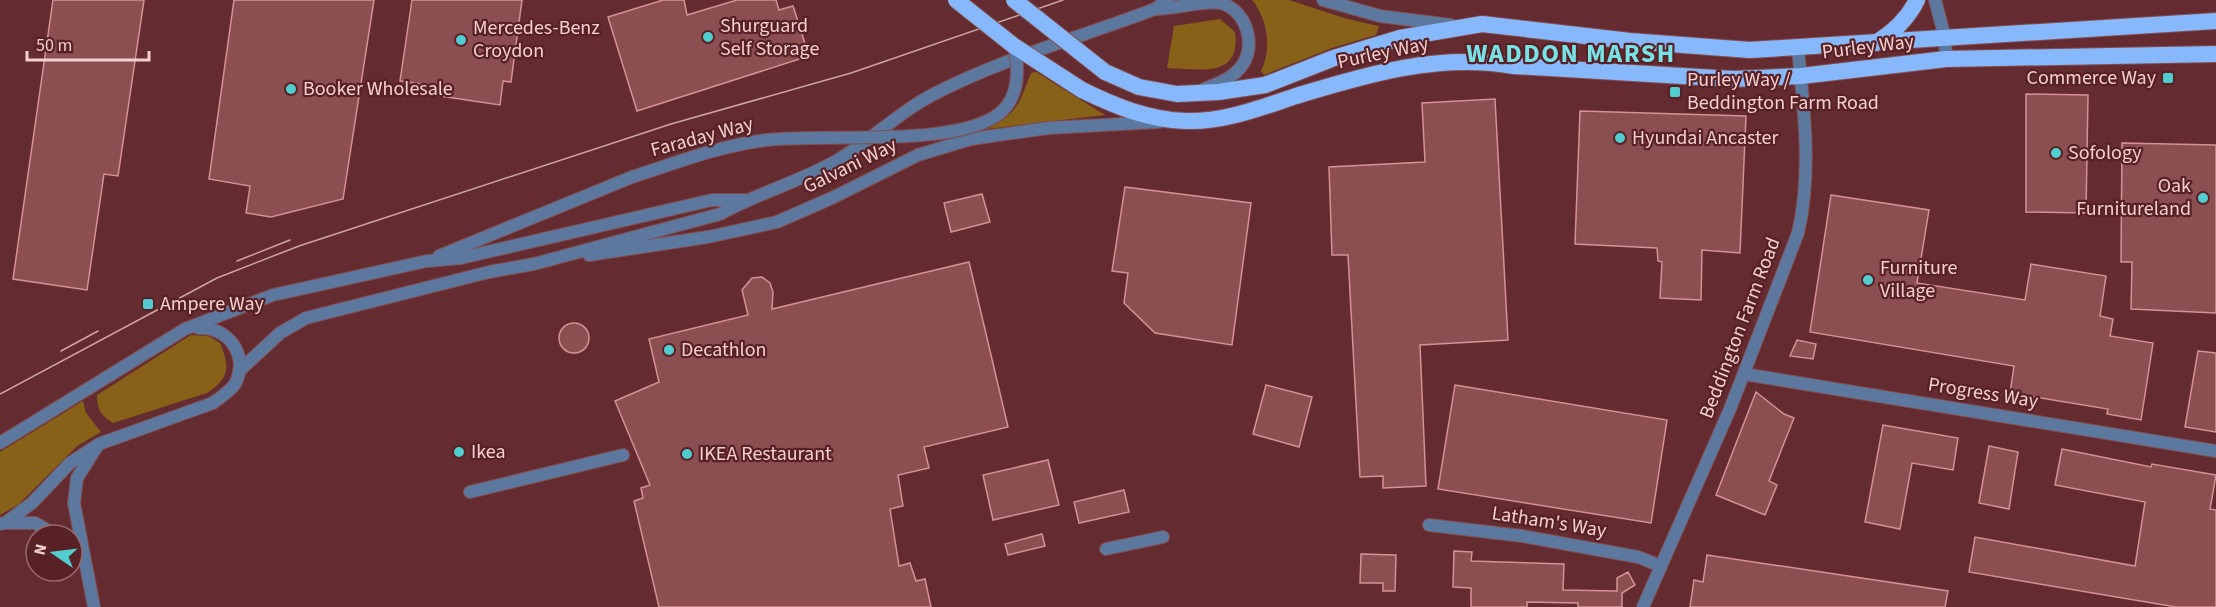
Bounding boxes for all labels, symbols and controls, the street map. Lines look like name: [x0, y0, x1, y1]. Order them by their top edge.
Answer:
place label: Shurguard Self Storage: [720, 12, 819, 63]
place label: Mercedes-Benz Croydon: [473, 14, 600, 65]
scale bar: [27, 24, 148, 62]
street label: Purley Way: [1820, 27, 1916, 67]
marker: Shurguard Self Storage: [701, 30, 715, 44]
street label: Purley Way: [1335, 30, 1432, 76]
text: 50 m: [36, 33, 72, 58]
marker: Mercedes-Benz Croydon: [454, 33, 468, 47]
district label: WADDON MARSH: [1466, 35, 1676, 72]
place label: Commerce Way: [2026, 64, 2157, 92]
place label: Purley Way / Beddington Farm Road: [1687, 66, 1879, 117]
marker: Commerce Way: [2161, 71, 2175, 85]
place label: Booker Wholesale: [303, 75, 453, 103]
marker: Booker Wholesale: [284, 82, 298, 96]
marker: Purley Way / Beddington Farm Road: [1668, 85, 1682, 99]
street label: Faraday Way: [648, 110, 757, 164]
place label: Hyundai Ancaster: [1632, 124, 1778, 152]
street label: Galvani Way: [798, 131, 902, 201]
marker: Hyundai Ancaster: [1613, 131, 1627, 145]
place label: Sofology: [2068, 139, 2142, 167]
marker: Sofology: [2049, 146, 2063, 160]
place label: Oak Furnitureland: [2076, 172, 2191, 223]
marker: Oak Furnitureland: [2196, 191, 2210, 205]
street label: Beddington Farm Road: [1693, 233, 1787, 423]
place label: Furniture Village: [1880, 254, 1958, 305]
marker: Furniture Village: [1861, 273, 1875, 287]
place label: Ampere Way: [160, 290, 265, 318]
marker: Ampere Way: [141, 297, 155, 311]
place label: Decathlon: [681, 336, 766, 364]
marker: Decathlon: [662, 343, 676, 357]
street label: Progress Way: [1926, 370, 2041, 416]
place label: Ikea: [471, 438, 506, 466]
place label: IKEA Restaurant: [699, 440, 832, 468]
marker: Ikea: [452, 445, 466, 459]
marker: IKEA Restaurant: [680, 447, 694, 461]
street label: Latham's Way: [1490, 499, 1609, 545]
north arrow: [24, 523, 84, 583]
text: N: [28, 542, 52, 557]

